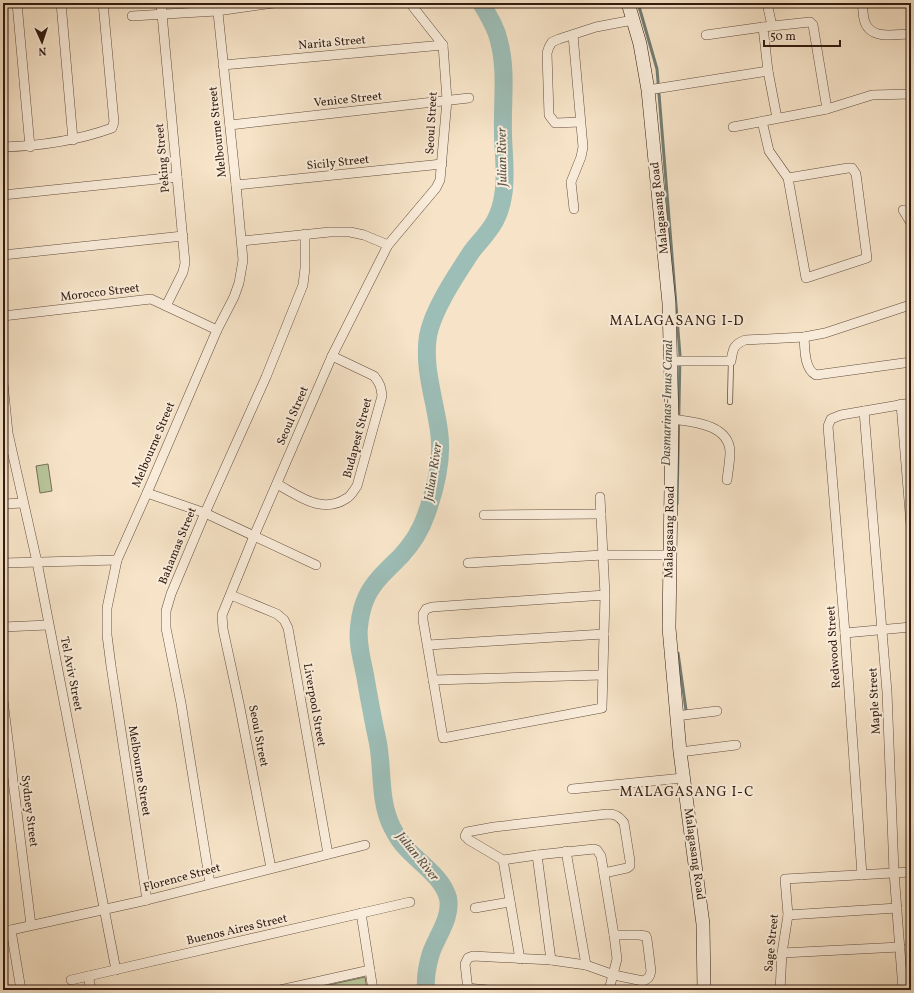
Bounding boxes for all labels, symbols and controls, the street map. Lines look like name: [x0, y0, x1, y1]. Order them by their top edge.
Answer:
north arrow: [22, 22, 62, 62]
scale bar: [764, 22, 840, 48]
text: 50 m: [770, 29, 796, 45]
street label: Narita Street: [298, 32, 366, 54]
text: N: [38, 43, 47, 58]
street label: Melbourne Street: [205, 86, 231, 178]
street label: Venice Street: [313, 88, 383, 112]
street label: Seoul Street: [422, 91, 442, 155]
street label: Peking Street: [152, 123, 174, 193]
water label: Julian River: [493, 127, 513, 189]
street label: Sicily Street: [306, 152, 370, 174]
street label: Malagasang Road: [647, 161, 673, 255]
street label: Morocco Street: [59, 280, 141, 306]
district label: MALAGASANG I-D: [609, 312, 745, 331]
water label: Dasmarinas-Imus Canal: [658, 339, 678, 466]
street label: Seoul Street: [273, 384, 313, 448]
street label: Budapest Street: [340, 396, 376, 480]
street label: Melbourne Street: [129, 400, 179, 490]
water label: Julian River: [420, 441, 448, 505]
street label: Malagasang Road: [661, 485, 679, 578]
street label: Bahamas Street: [155, 505, 201, 587]
street label: Redwood Street: [823, 605, 845, 689]
street label: Tel Aviv Street: [56, 635, 86, 713]
street label: Liverpool Street: [299, 662, 329, 748]
street label: Maple Street: [865, 667, 885, 735]
street label: Seoul Street: [244, 704, 272, 768]
street label: Melbourne Street: [124, 724, 154, 818]
street label: Sydney Street: [17, 774, 41, 848]
district label: MALAGASANG I-C: [620, 783, 754, 802]
street label: Malagasang Road: [680, 807, 708, 901]
water label: Julian River: [390, 827, 443, 886]
street label: Florence Street: [142, 860, 222, 896]
street label: Buenos Aires Street: [185, 911, 289, 949]
street label: Sage Street: [761, 913, 783, 973]

